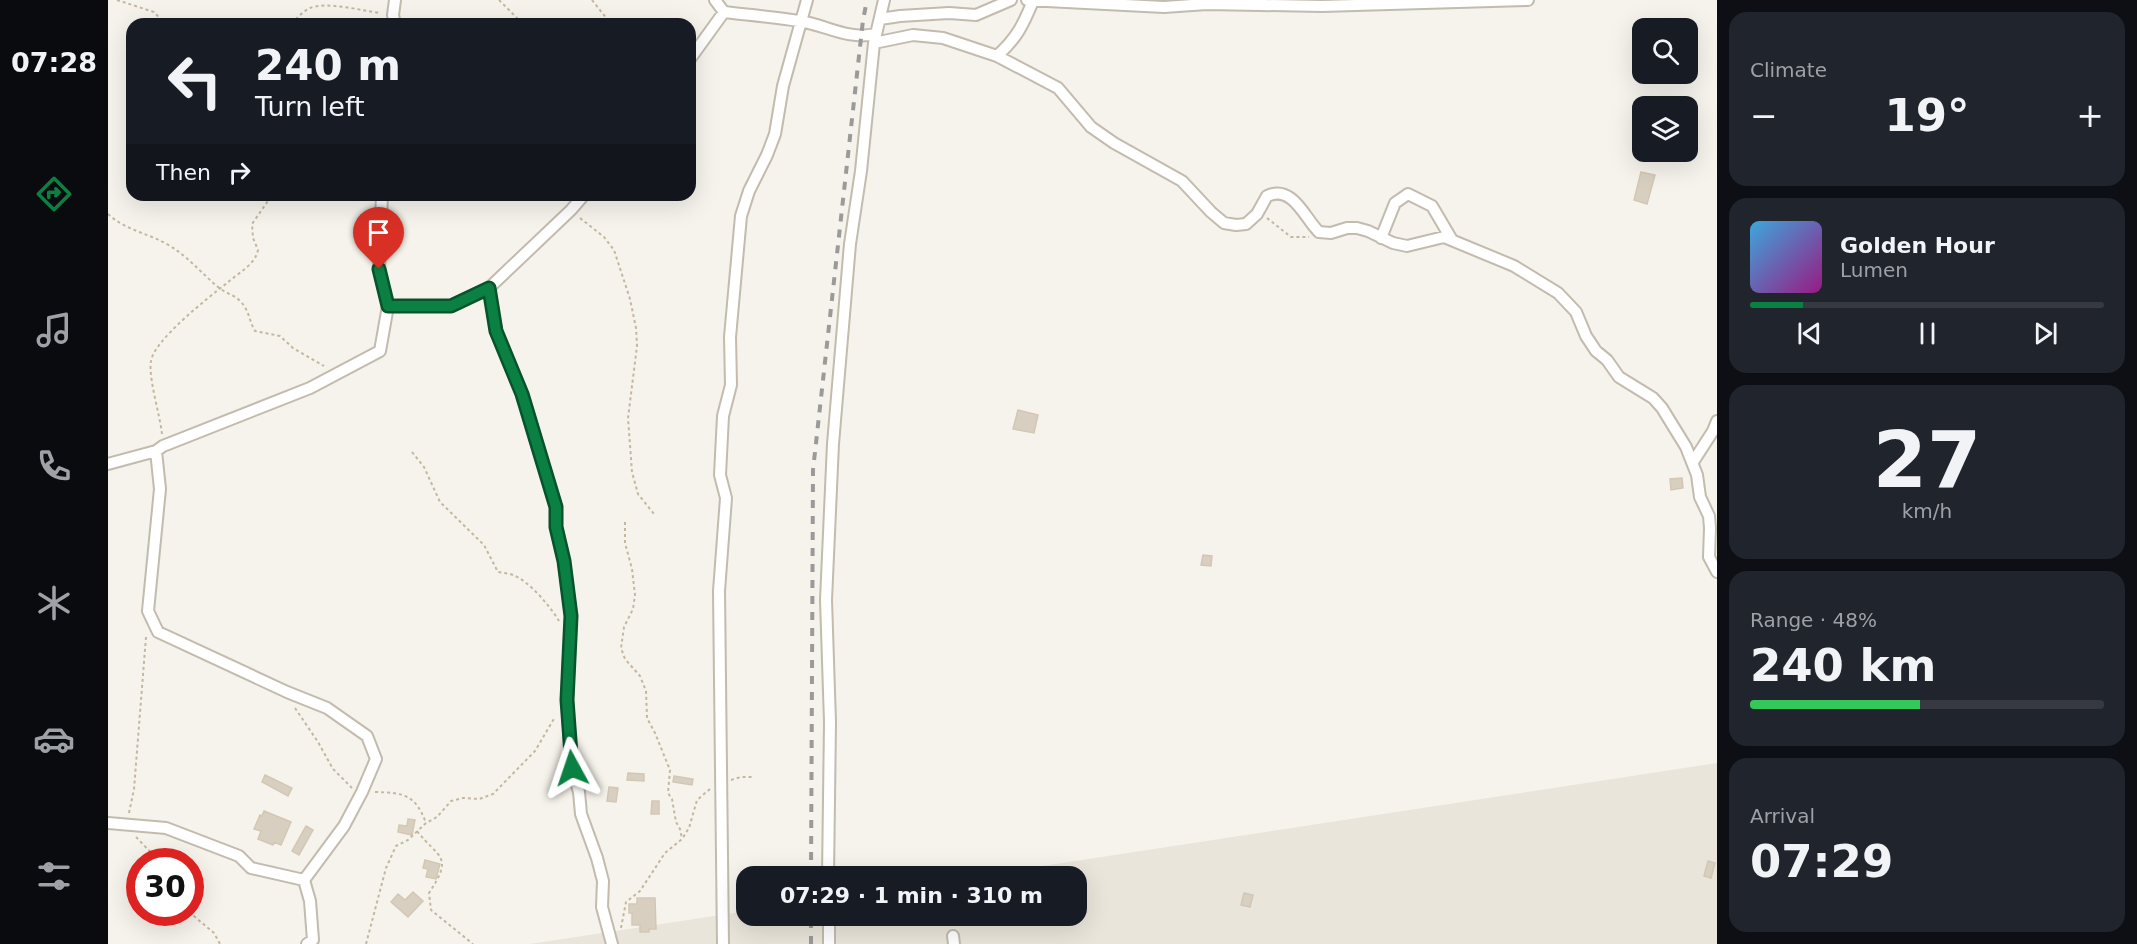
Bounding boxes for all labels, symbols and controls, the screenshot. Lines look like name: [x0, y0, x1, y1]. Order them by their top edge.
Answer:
map controls: [1632, 18, 1698, 162]
button: search: [1632, 18, 1698, 84]
text: 240 m: [255, 41, 401, 90]
icon: left: [156, 42, 234, 120]
text: 07:28: [11, 47, 97, 78]
text: Climate: [1750, 58, 1827, 82]
text: 19°: [1884, 89, 1970, 142]
text: Turn left: [255, 91, 365, 122]
button: layers: [1632, 96, 1698, 162]
text: −: [1750, 96, 1778, 135]
text: +: [2076, 96, 2104, 135]
icon: right: [223, 156, 256, 189]
text: Then: [156, 160, 211, 185]
icon: directions: [33, 173, 75, 215]
pin: [353, 207, 404, 269]
icon: arrive: [362, 216, 395, 249]
text: Golden Hour: [1840, 233, 1995, 258]
text: Lumen: [1840, 258, 1908, 282]
icon: music: [33, 309, 75, 351]
icon: previous: [1793, 317, 1826, 350]
icon: pause: [1911, 317, 1944, 350]
icon: next: [2029, 317, 2062, 350]
text: 27: [1873, 415, 1981, 505]
icon: phone: [33, 445, 75, 487]
text: km/h: [1902, 499, 1952, 523]
icon: climate: [33, 582, 75, 624]
text: Range · 48%: [1750, 608, 1877, 632]
text: 240 km: [1750, 639, 1936, 692]
icon: car: [33, 718, 75, 760]
position arrow: [540, 736, 604, 800]
text: Arrival: [1750, 804, 1815, 828]
text: 07:29: [1750, 835, 1893, 888]
speed limit sign: 30: [126, 848, 204, 926]
icon: filters: [33, 855, 75, 897]
text: 07:29 · 1 min · 310 m: [780, 883, 1043, 908]

